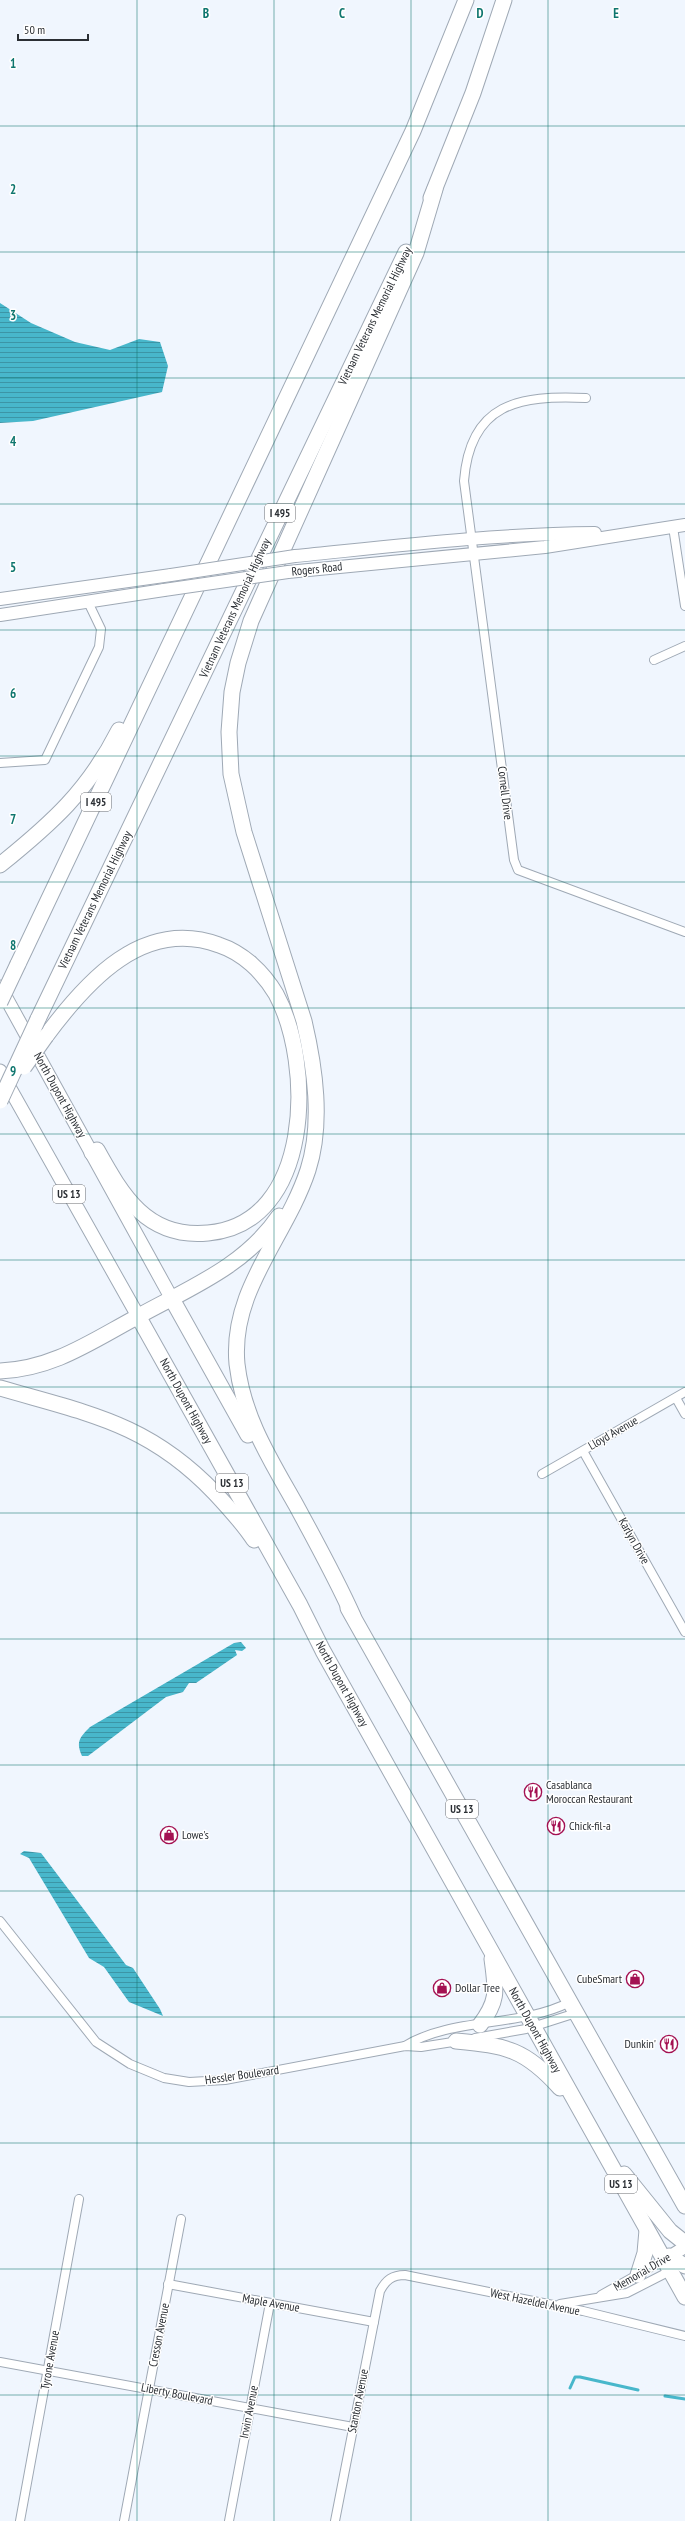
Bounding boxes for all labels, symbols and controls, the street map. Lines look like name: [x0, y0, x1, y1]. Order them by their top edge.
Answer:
text: B: [203, 5, 209, 22]
text: C: [339, 5, 345, 22]
text: D: [477, 5, 484, 22]
text: E: [613, 5, 619, 22]
scale bar: [18, 16, 88, 42]
text: 50 m: [24, 22, 45, 37]
text: 1: [10, 55, 16, 72]
text: 2: [10, 181, 16, 198]
street label: Vietnam Veterans Memorial Highway: [334, 244, 415, 388]
text: 3: [10, 307, 16, 324]
text: 4: [10, 433, 17, 450]
road number: I 495: [265, 504, 295, 522]
street label: Vietnam Veterans Memorial Highway: [195, 535, 274, 681]
street label: Rogers Road: [291, 558, 343, 579]
text: 5: [10, 559, 16, 576]
text: 6: [10, 685, 16, 702]
street label: Cornell Drive: [495, 765, 516, 821]
road number: I 495: [81, 793, 111, 811]
text: 7: [10, 811, 16, 828]
street label: Vietnam Veterans Memorial Highway: [54, 828, 135, 972]
text: 8: [10, 937, 16, 954]
street label: North Dupont Highway: [31, 1049, 90, 1140]
text: 9: [10, 1063, 16, 1080]
road number: US 13: [53, 1185, 85, 1203]
street label: North Dupont Highway: [157, 1355, 216, 1446]
street label: Lloyd Avenue: [585, 1412, 640, 1453]
road number: US 13: [216, 1474, 248, 1492]
street label: Karlyn Drive: [616, 1515, 653, 1567]
street label: North Dupont Highway: [313, 1638, 372, 1729]
place label: Casablanca Moroccan Restaurant: [546, 1777, 633, 1806]
restaurant icon: Casablanca Moroccan Restaurant: [523, 1782, 543, 1802]
road number: US 13: [446, 1800, 478, 1818]
restaurant icon: Chick-fil-a: [546, 1816, 566, 1836]
place label: Chick-fil-a: [569, 1818, 611, 1833]
shop icon: Lowe's: [159, 1825, 179, 1845]
place label: Lowe's: [182, 1827, 209, 1842]
shop icon: CubeSmart: [625, 1969, 645, 1989]
place label: CubeSmart: [577, 1971, 623, 1986]
shop icon: Dollar Tree: [432, 1978, 452, 1998]
place label: Dollar Tree: [455, 1980, 500, 1995]
street label: North Dupont Highway: [506, 1984, 565, 2075]
restaurant icon: Dunkin': [659, 2034, 679, 2054]
place label: Dunkin': [625, 2036, 656, 2051]
street label: Hessler Boulevard: [204, 2062, 280, 2087]
road number: US 13: [605, 2175, 637, 2193]
street label: Memorial Drive: [611, 2249, 673, 2294]
street label: West Hazeldel Avenue: [489, 2285, 581, 2318]
street label: Maple Avenue: [241, 2290, 301, 2315]
street label: Cresson Avenue: [145, 2302, 172, 2368]
street label: Tyrone Avenue: [37, 2329, 62, 2391]
street label: Stanton Avenue: [344, 2368, 371, 2434]
street label: Liberty Boulevard: [140, 2379, 214, 2408]
street label: Irwin Avenue: [236, 2384, 261, 2440]

